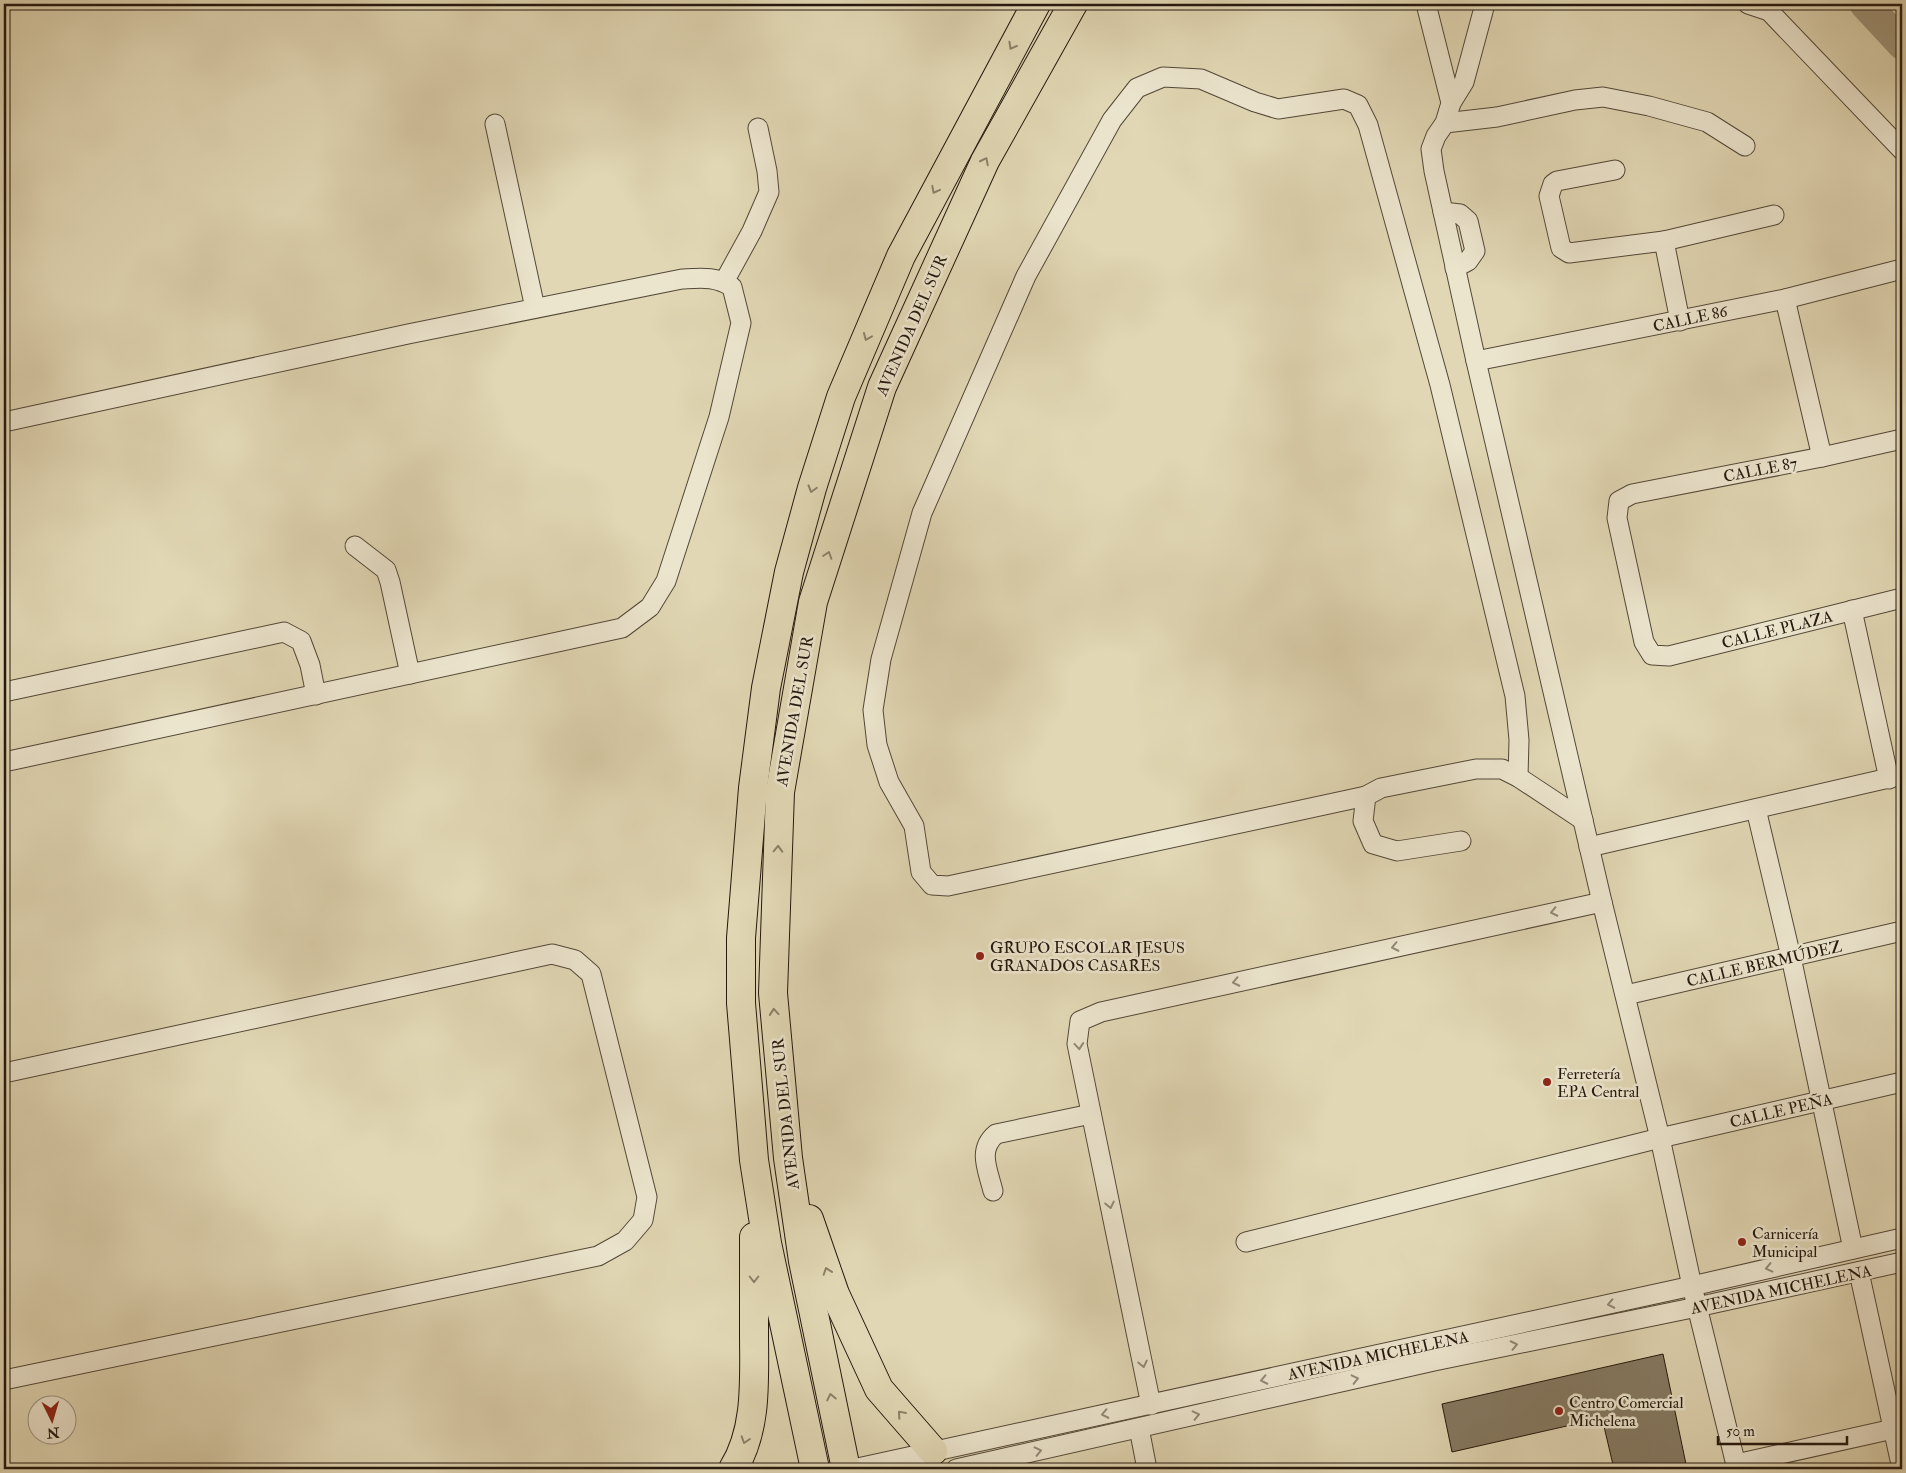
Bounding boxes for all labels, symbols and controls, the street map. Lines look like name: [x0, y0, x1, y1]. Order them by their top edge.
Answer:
one-way arrow: [1009, 41, 1019, 50]
one-way arrow: [979, 157, 989, 166]
one-way arrow: [932, 184, 942, 193]
street label: AVENIDA DEL SUR: [871, 251, 952, 400]
street label: CALLE 86: [1651, 301, 1730, 337]
one-way arrow: [862, 332, 873, 341]
street label: CALLE 87: [1722, 453, 1799, 487]
one-way arrow: [807, 485, 817, 493]
one-way arrow: [822, 552, 832, 560]
street label: CALLE PLAZA: [1720, 607, 1835, 653]
street label: AVENIDA DEL SUR: [772, 634, 818, 789]
one-way arrow: [773, 845, 783, 853]
one-way arrow: [1549, 906, 1558, 917]
street label: CALLE BERMÚDEZ: [1684, 935, 1844, 992]
place label: GRUPO ESCOLAR JESUS GRANADOS CASARES: [990, 938, 1185, 976]
one-way arrow: [1391, 941, 1400, 952]
marker: GRUPO ESCOLAR JESUS GRANADOS CASARES: [974, 950, 986, 962]
one-way arrow: [1232, 976, 1241, 987]
one-way arrow: [769, 1007, 780, 1015]
street label: AVENIDA DEL SUR: [768, 1037, 804, 1192]
one-way arrow: [1073, 1042, 1084, 1050]
place label: Ferretería EPA Central: [1557, 1064, 1639, 1102]
marker: Ferretería EPA Central: [1541, 1076, 1553, 1088]
street label: CALLE PEÑA: [1728, 1089, 1835, 1133]
one-way arrow: [1104, 1201, 1115, 1210]
place label: Carnicería Municipal: [1752, 1224, 1819, 1263]
marker: Carnicería Municipal: [1736, 1236, 1748, 1248]
street label: AVENIDA MICHELENA: [1688, 1261, 1874, 1319]
one-way arrow: [1765, 1263, 1774, 1273]
one-way arrow: [823, 1267, 833, 1276]
one-way arrow: [749, 1276, 759, 1283]
one-way arrow: [1606, 1298, 1615, 1309]
street label: AVENIDA MICHELENA: [1285, 1327, 1471, 1385]
one-way arrow: [1509, 1340, 1518, 1351]
one-way arrow: [1137, 1360, 1148, 1369]
one-way arrow: [1260, 1374, 1268, 1385]
one-way arrow: [1350, 1374, 1359, 1385]
one-way arrow: [826, 1393, 837, 1401]
place label: Centro Comercial Michelena: [1569, 1393, 1683, 1431]
north arrow: [28, 1396, 78, 1446]
marker: Centro Comercial Michelena: [1553, 1405, 1565, 1417]
one-way arrow: [1101, 1409, 1110, 1419]
one-way arrow: [1192, 1410, 1201, 1421]
one-way arrow: [898, 1411, 907, 1420]
scale bar: [1718, 1413, 1847, 1445]
text: 50 m: [1726, 1422, 1755, 1441]
text: N: [46, 1423, 61, 1442]
one-way arrow: [741, 1436, 751, 1444]
one-way arrow: [1033, 1446, 1042, 1457]

